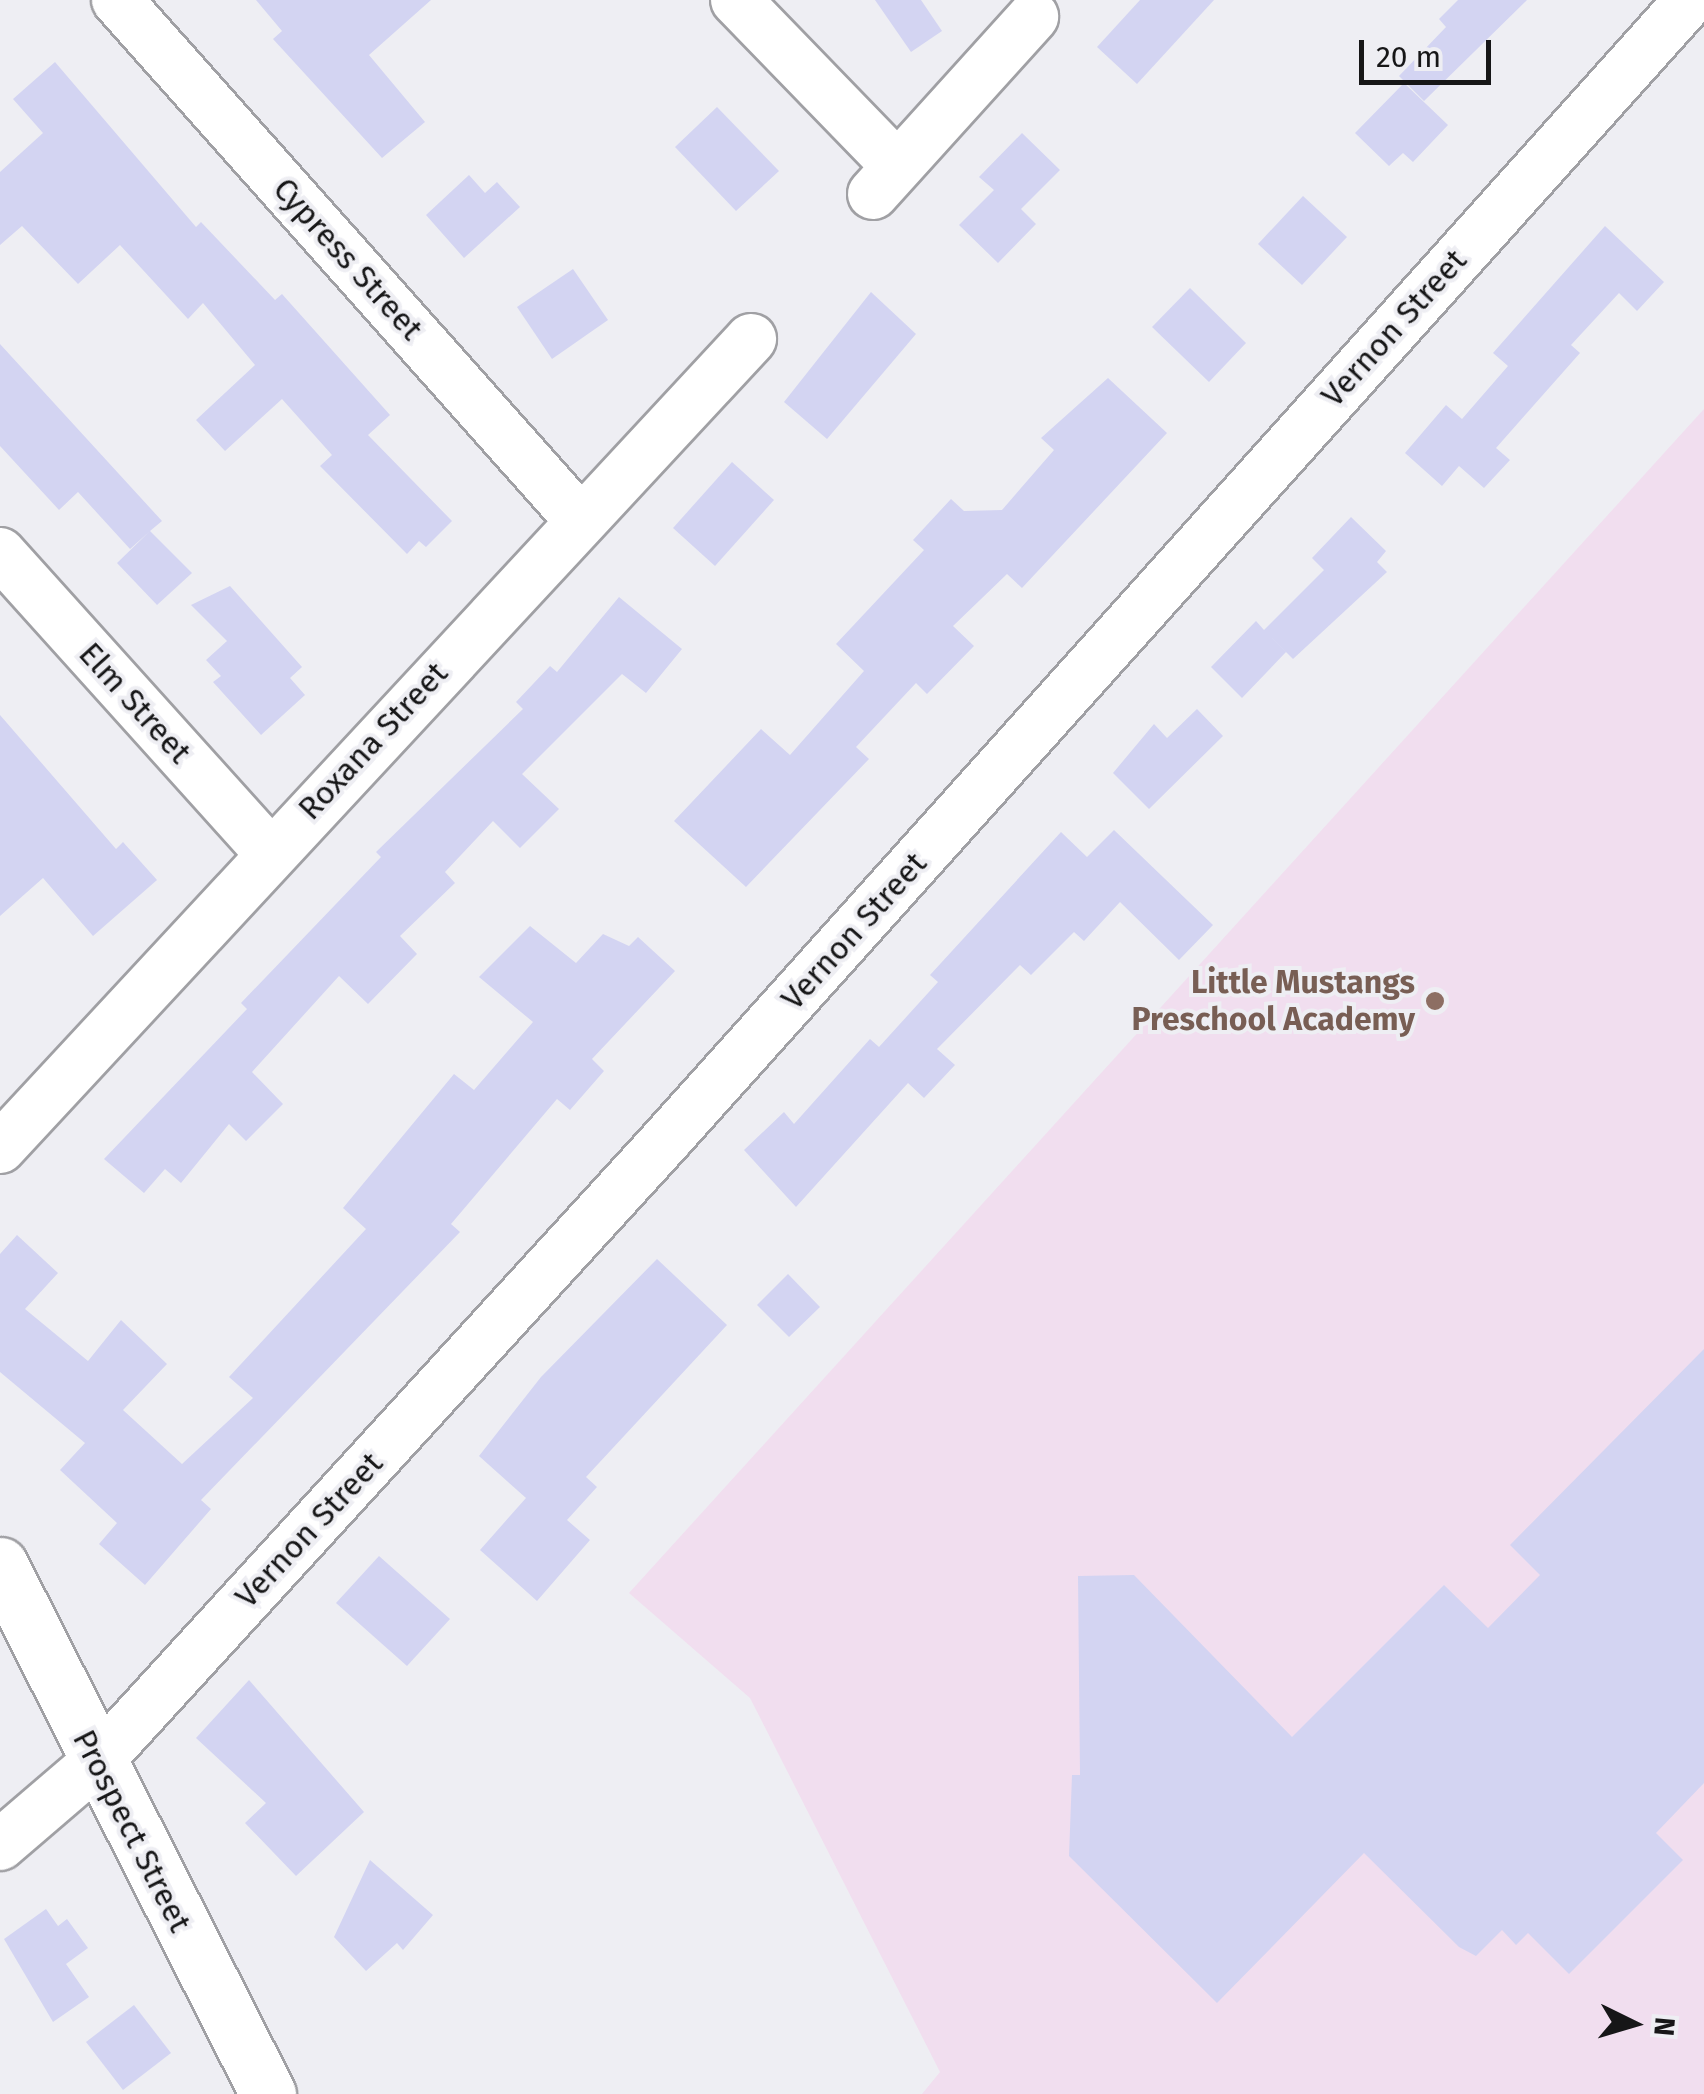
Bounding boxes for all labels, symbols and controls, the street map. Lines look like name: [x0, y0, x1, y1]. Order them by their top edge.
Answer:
scale bar: [1364, 20, 1496, 82]
text: 20 m: [1376, 39, 1441, 75]
street label: Cypress Street: [265, 170, 431, 348]
street label: Vernon Street: [1313, 241, 1475, 415]
street label: Elm Street: [71, 635, 199, 771]
street label: Roxana Street: [290, 654, 456, 828]
street label: Vernon Street: [773, 844, 935, 1018]
place label: Little Mustangs Preschool Academy: [1131, 964, 1415, 1039]
marker: Little Mustangs Preschool Academy: [1424, 990, 1446, 1012]
street label: Vernon Street: [227, 1444, 391, 1616]
street label: Prospect Street: [65, 1724, 199, 1938]
north arrow: [1584, 1974, 1684, 2074]
text: N: [1647, 2016, 1682, 2037]

